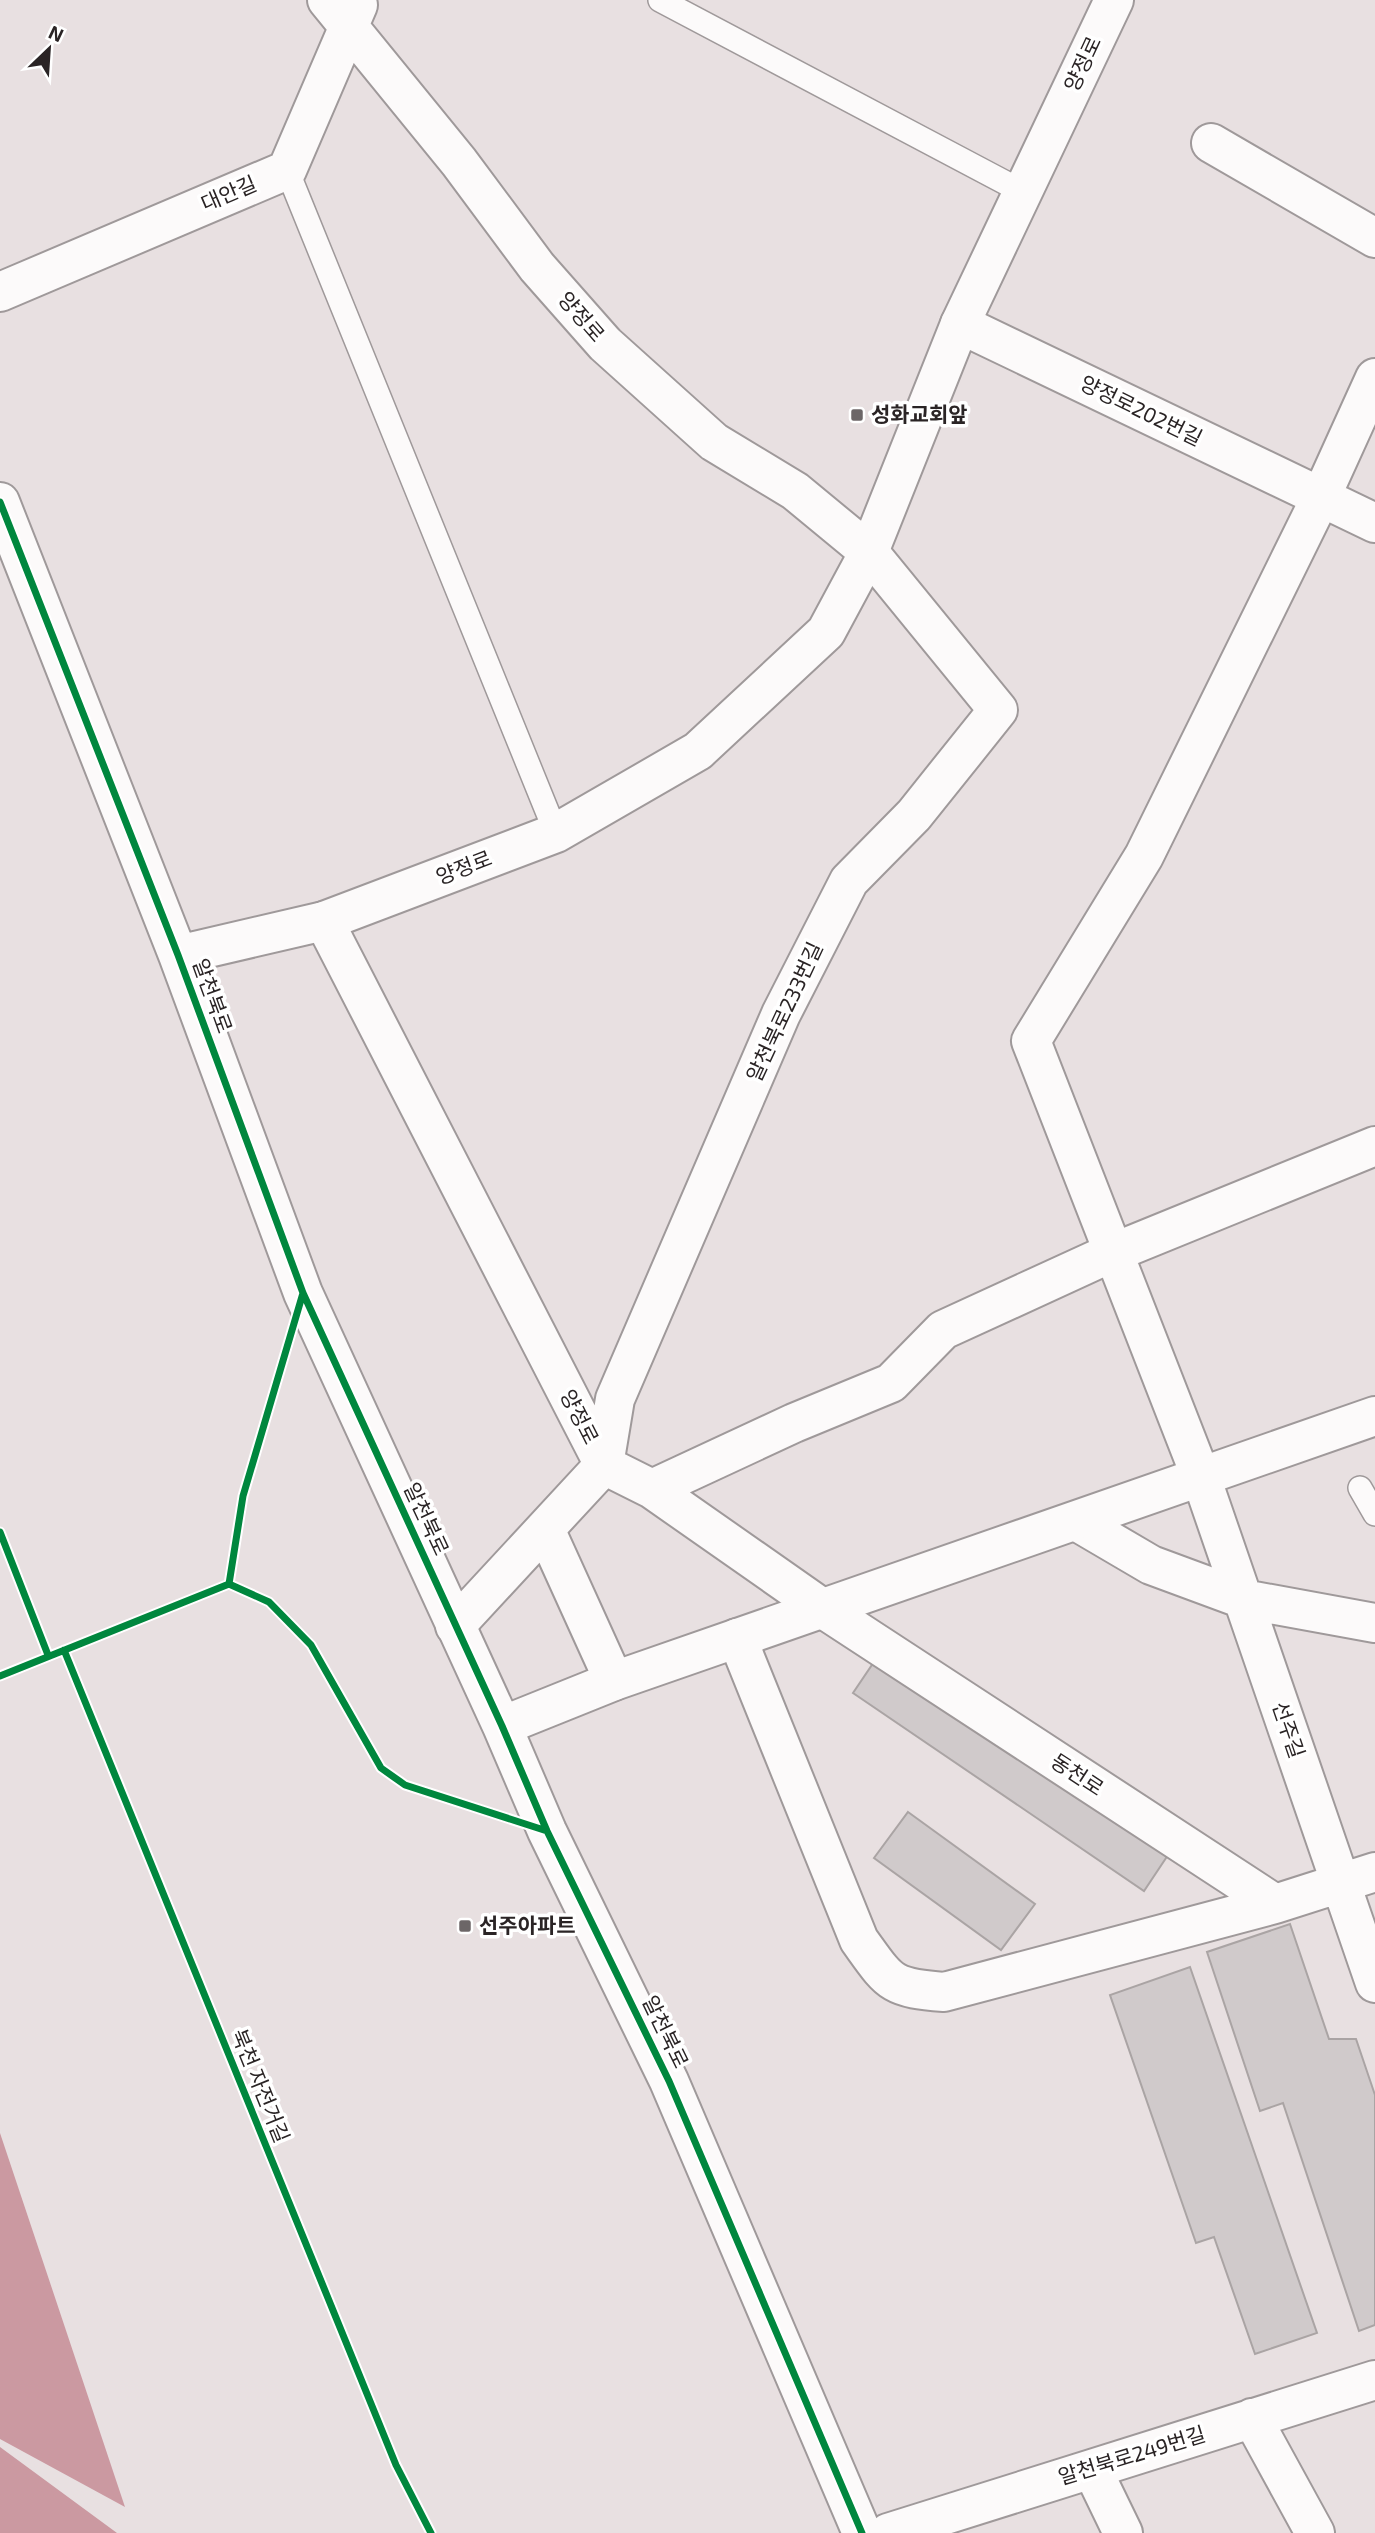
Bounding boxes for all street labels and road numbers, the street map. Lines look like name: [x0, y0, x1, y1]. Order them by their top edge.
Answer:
street label: 양정로: [1058, 32, 1105, 95]
street label: 대안길: [197, 170, 260, 215]
street label: 양정로: [554, 286, 611, 346]
street label: 양정로202번길: [1076, 369, 1207, 450]
street label: 양정로: [432, 845, 495, 889]
street label: 알천북로233번길: [740, 938, 827, 1085]
street label: 알천북로: [188, 955, 238, 1036]
street label: 양정로: [556, 1385, 605, 1448]
street label: 알천북로: [400, 1478, 455, 1559]
street label: 선주길: [1268, 1698, 1311, 1761]
street label: 동천로: [1047, 1747, 1109, 1800]
street label: 알천북로: [638, 1991, 695, 2072]
street label: 북천 자전거길: [227, 2025, 296, 2146]
street label: 알천북로249번길: [1055, 2420, 1208, 2489]

